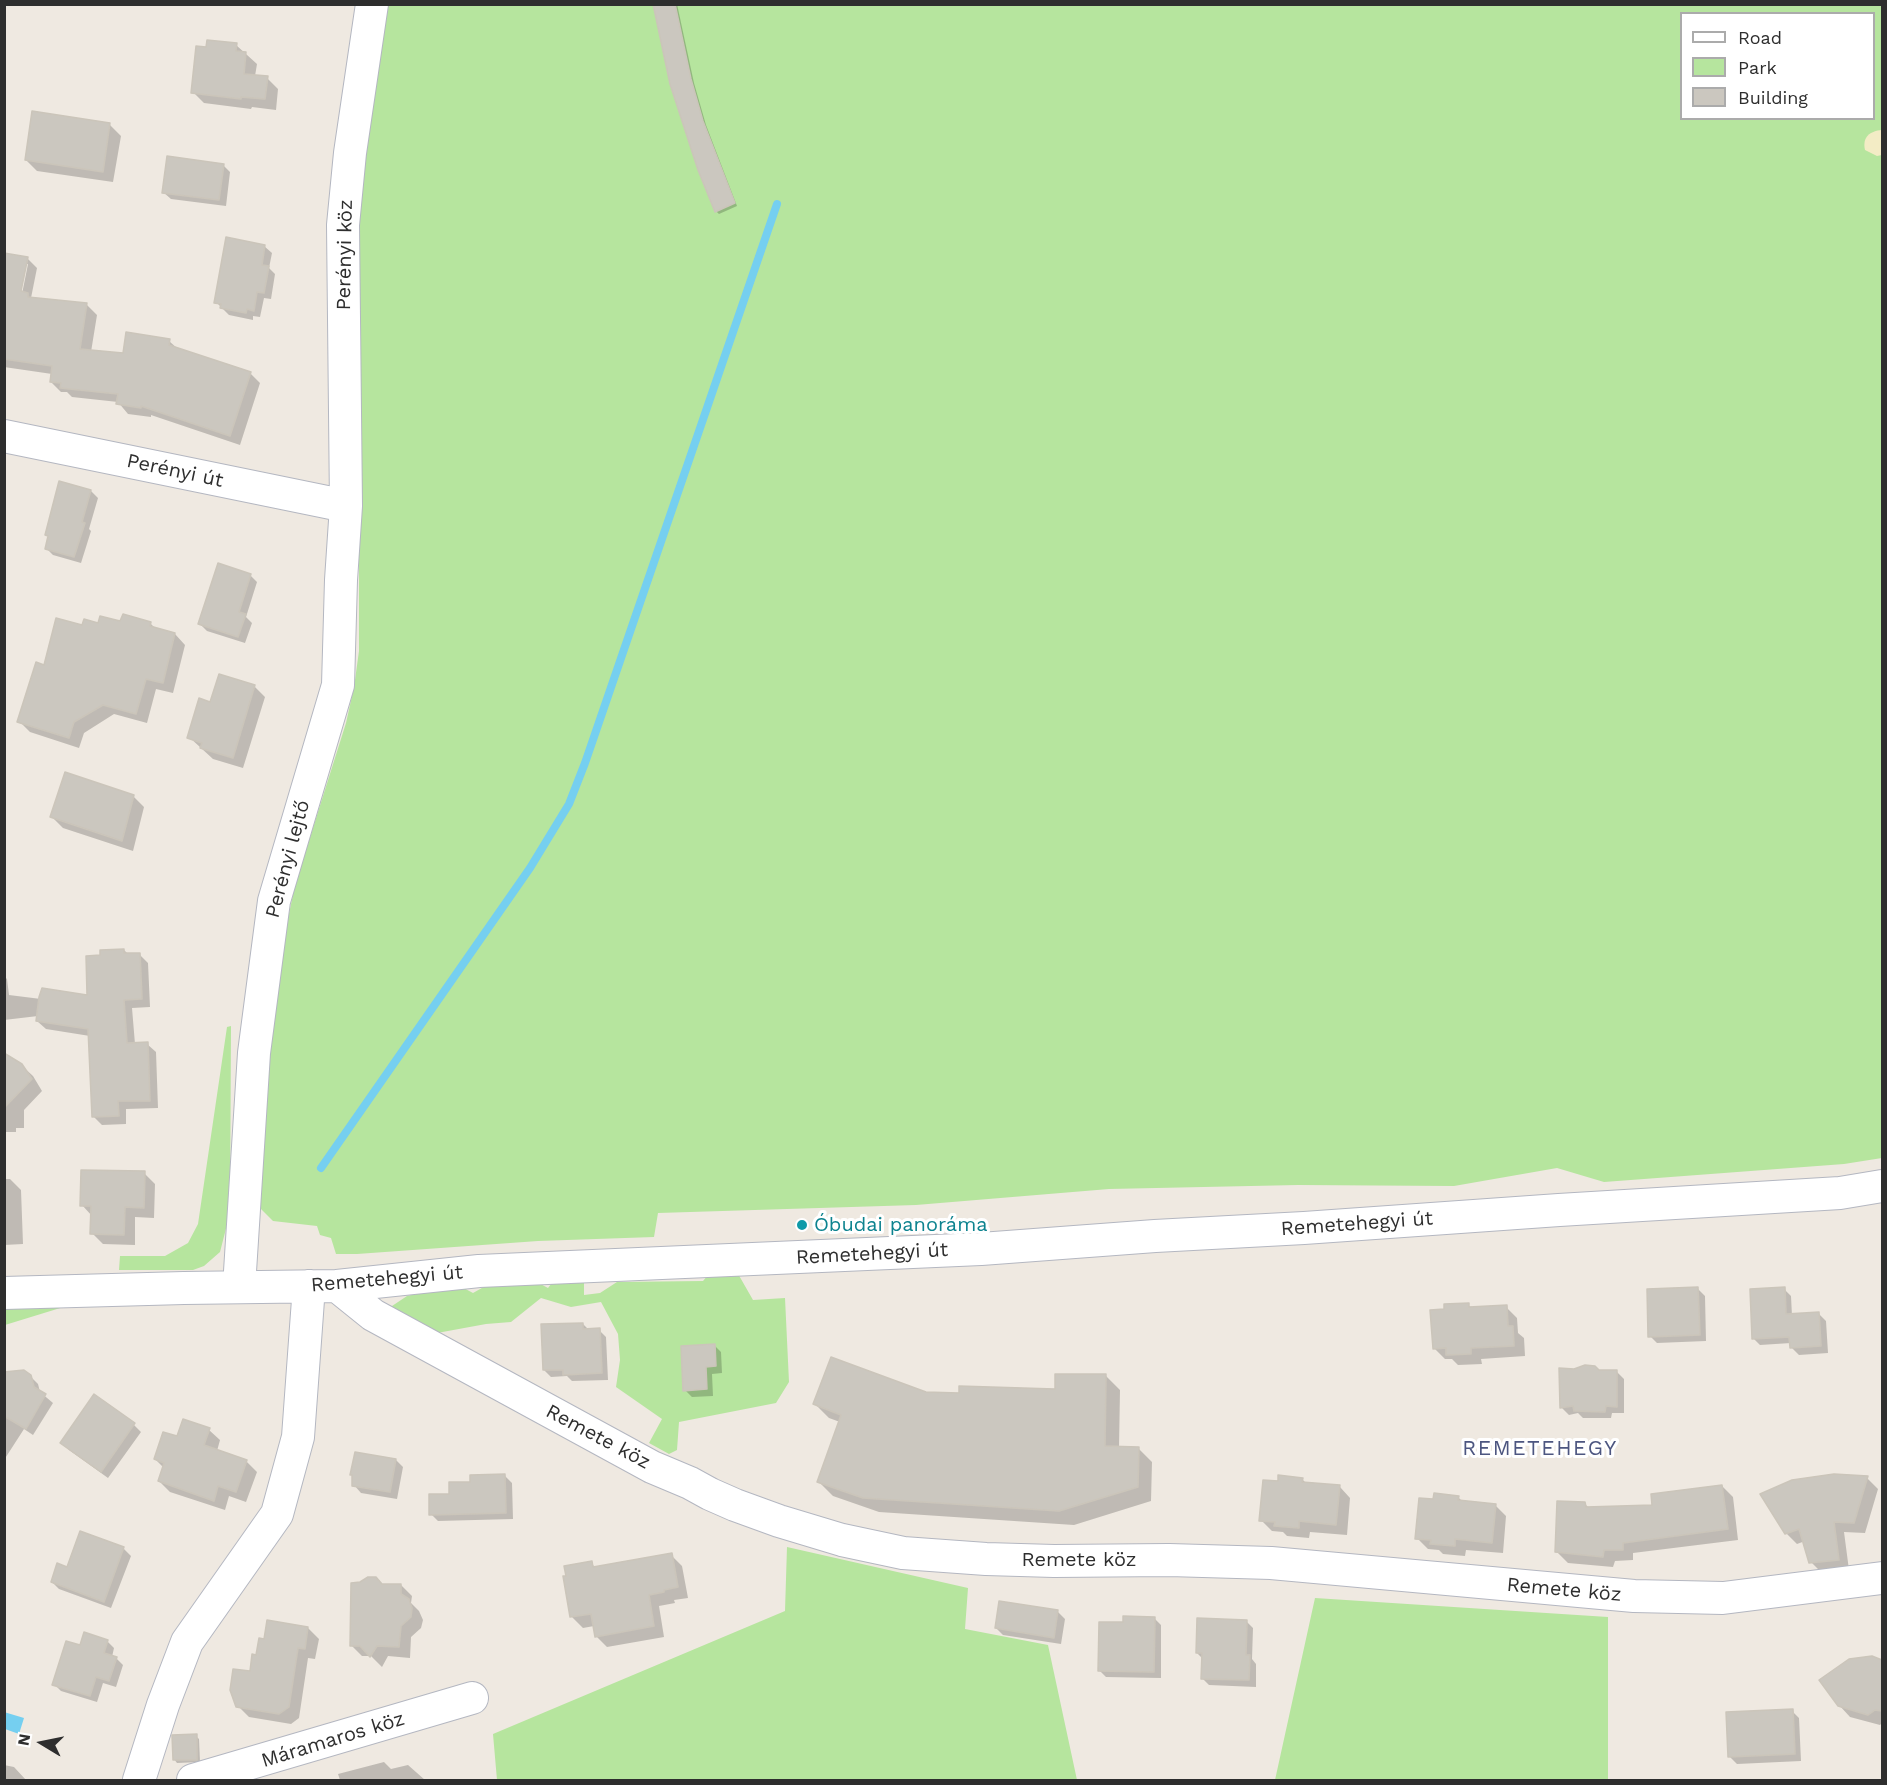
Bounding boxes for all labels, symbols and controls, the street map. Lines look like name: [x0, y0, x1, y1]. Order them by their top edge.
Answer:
legend: [1680, 12, 1875, 120]
text: Road: [1738, 27, 1782, 48]
text: Park: [1738, 57, 1777, 78]
text: Building: [1738, 87, 1808, 108]
street label: Perényi köz: [332, 199, 358, 311]
street label: Perényi út: [124, 449, 226, 493]
street label: Perényi lejtő: [261, 798, 315, 920]
street label: Remetehegyi út: [1280, 1207, 1434, 1241]
place label: Óbudai panoráma: [814, 1213, 988, 1237]
marker: Óbudai panoráma: [795, 1218, 809, 1232]
street label: Remetehegyi út: [795, 1238, 949, 1270]
street label: Remetehegyi út: [310, 1260, 464, 1298]
street label: Remete köz: [542, 1399, 654, 1475]
district label: REMETEHEGY: [1462, 1436, 1618, 1462]
street label: Remete köz: [1021, 1548, 1137, 1572]
street label: Remete köz: [1506, 1573, 1622, 1607]
street label: Máramaros köz: [258, 1707, 408, 1773]
north arrow: [12, 1713, 72, 1773]
text: N: [13, 1732, 34, 1747]

